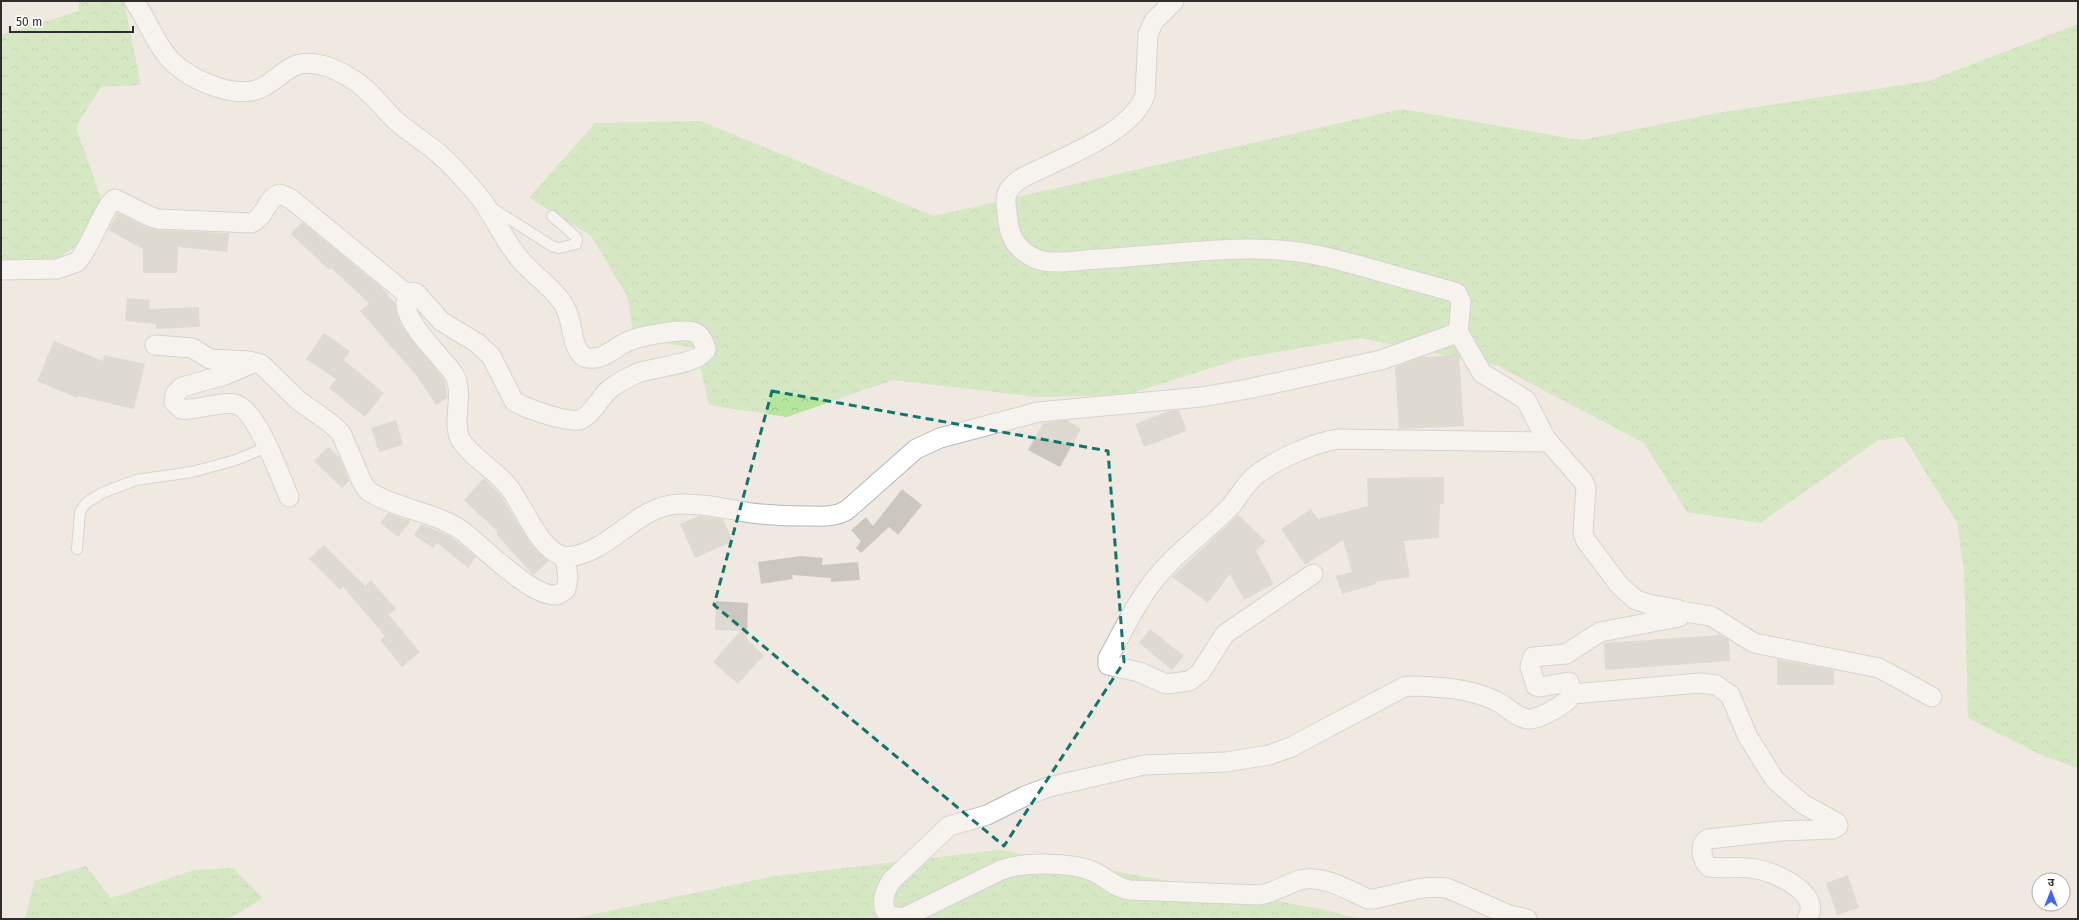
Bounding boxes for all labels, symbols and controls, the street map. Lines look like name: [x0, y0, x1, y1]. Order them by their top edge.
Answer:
scale bar: [10, 8, 133, 34]
text: 50 m: [16, 15, 42, 29]
north arrow: [2031, 872, 2071, 912]
text: उ: [2048, 876, 2055, 889]

